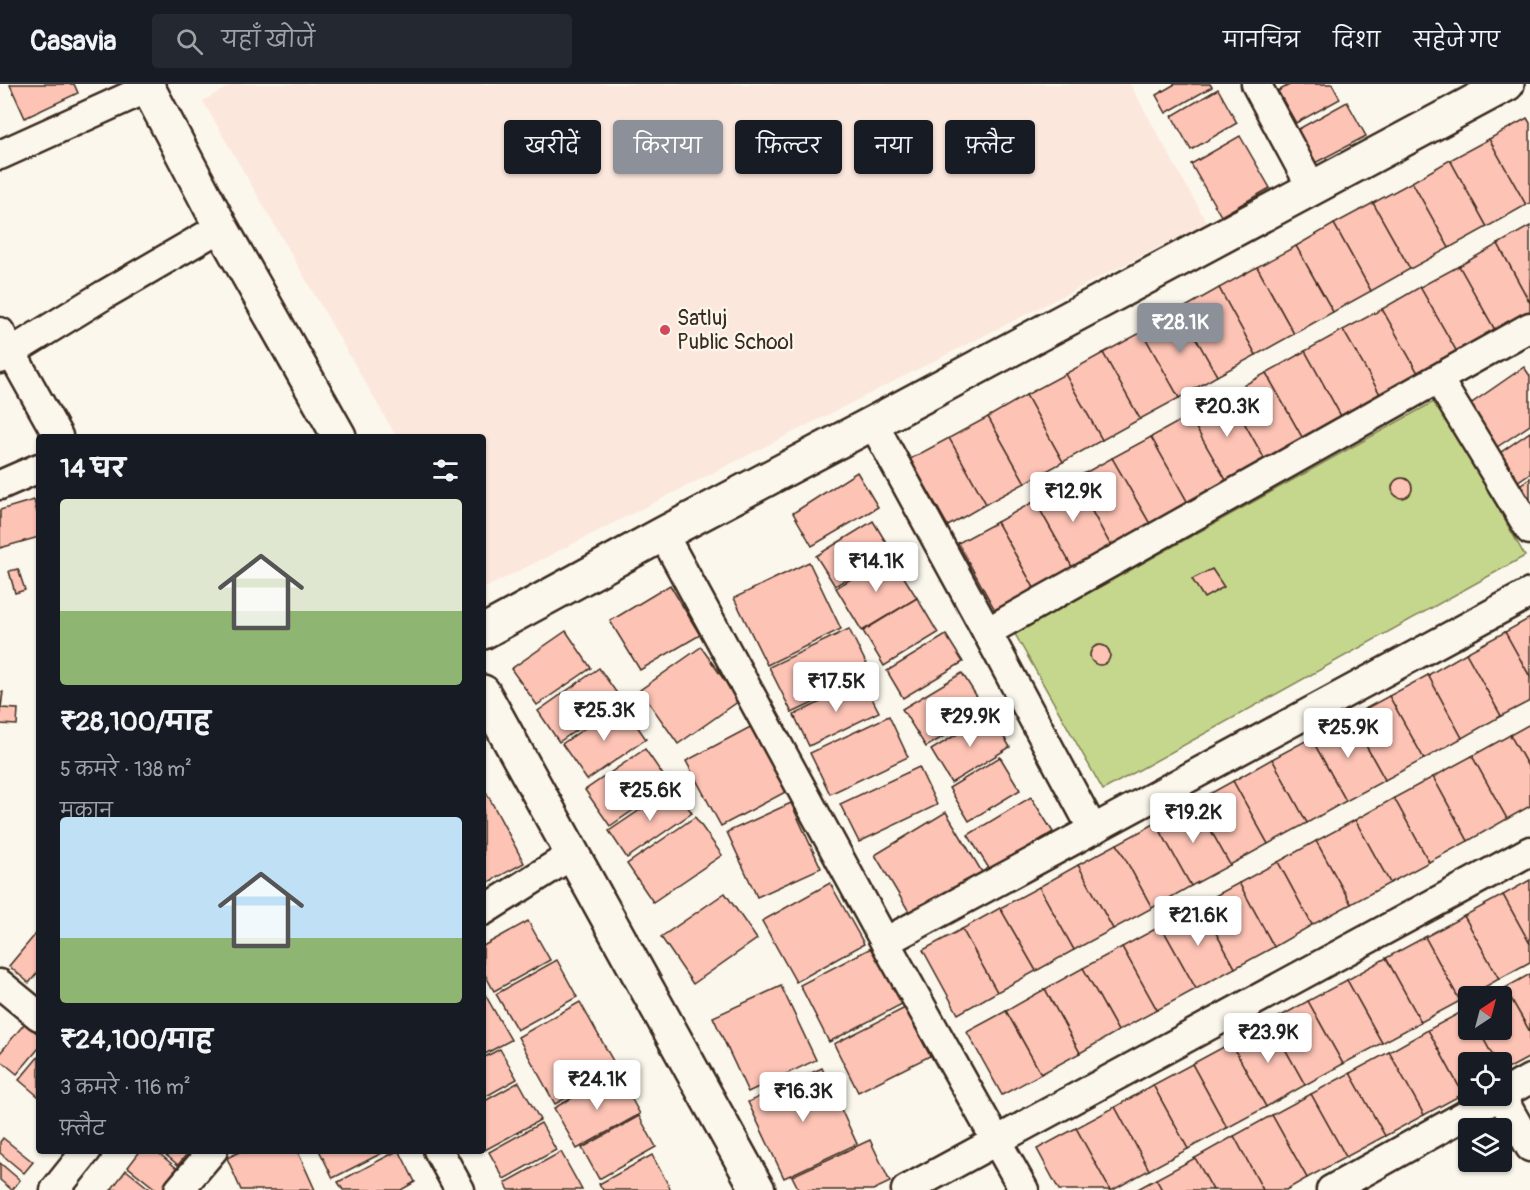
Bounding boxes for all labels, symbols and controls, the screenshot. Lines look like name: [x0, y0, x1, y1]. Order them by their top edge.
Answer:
search box: [152, 14, 572, 68]
text: Casavia: [30, 24, 116, 59]
icon: search: [173, 25, 206, 58]
text: यहाँ खोजें: [221, 26, 315, 54]
text: मानचित्र: [1223, 27, 1300, 54]
text: दिशा: [1333, 27, 1381, 54]
text: सहेजे गए: [1414, 27, 1500, 54]
chip: खरीदें: [504, 120, 601, 174]
chip: किराया: [613, 120, 723, 174]
chip: फ़िल्टर: [735, 120, 842, 174]
chip: नया: [854, 120, 933, 174]
chip: फ़्लैट: [945, 120, 1035, 174]
pin: ₹28.1K: [1131, 303, 1229, 354]
place label: Satluj Public School: [677, 305, 794, 356]
text: ₹28.1K: [1151, 310, 1209, 335]
marker: Satluj Public School: [658, 323, 672, 337]
pin: ₹20.3K: [1178, 387, 1276, 438]
text: ₹20.3K: [1195, 394, 1259, 419]
text: 14 घर: [60, 453, 126, 485]
icon: filters: [429, 454, 462, 487]
pin: ₹12.9K: [1024, 472, 1122, 523]
text: ₹12.9K: [1044, 479, 1102, 504]
icon: home: [207, 538, 315, 646]
pin: ₹14.1K: [827, 542, 925, 593]
text: ₹14.1K: [848, 549, 904, 574]
pin: ₹17.5K: [787, 662, 885, 713]
text: ₹17.5K: [807, 669, 865, 694]
pin: ₹25.3K: [555, 691, 653, 742]
pin: ₹29.9K: [921, 697, 1019, 748]
text: ₹25.3K: [573, 698, 635, 723]
text: ₹29.9K: [940, 704, 1000, 729]
text: ₹28,100/माह: [60, 706, 211, 738]
pin: ₹25.9K: [1299, 708, 1397, 759]
text: ₹25.9K: [1318, 715, 1378, 740]
text: 5 कमरे · 138 m²: [60, 757, 192, 782]
pin: ₹25.6K: [601, 771, 699, 822]
text: ₹25.6K: [619, 778, 681, 803]
pin: ₹19.2K: [1144, 793, 1242, 844]
text: मकान: [60, 798, 113, 823]
text: ₹19.2K: [1164, 800, 1222, 825]
icon: home: [207, 856, 315, 964]
pin: ₹21.6K: [1149, 896, 1247, 947]
text: ₹21.6K: [1168, 903, 1228, 928]
north arrow: [1458, 986, 1512, 1040]
map controls: [1458, 986, 1512, 1172]
pin: ₹23.9K: [1219, 1013, 1317, 1064]
text: ₹23.9K: [1238, 1020, 1298, 1045]
text: ₹24,100/माह: [60, 1024, 213, 1056]
button: locate: [1458, 1052, 1512, 1106]
pin: ₹24.1K: [548, 1060, 646, 1111]
text: ₹24.1K: [567, 1067, 627, 1092]
pin: ₹16.3K: [754, 1072, 852, 1123]
text: 3 कमरे · 116 m²: [60, 1075, 190, 1100]
text: ₹16.3K: [773, 1079, 833, 1104]
text: फ़्लैट: [60, 1116, 106, 1141]
button: layers: [1458, 1118, 1512, 1172]

